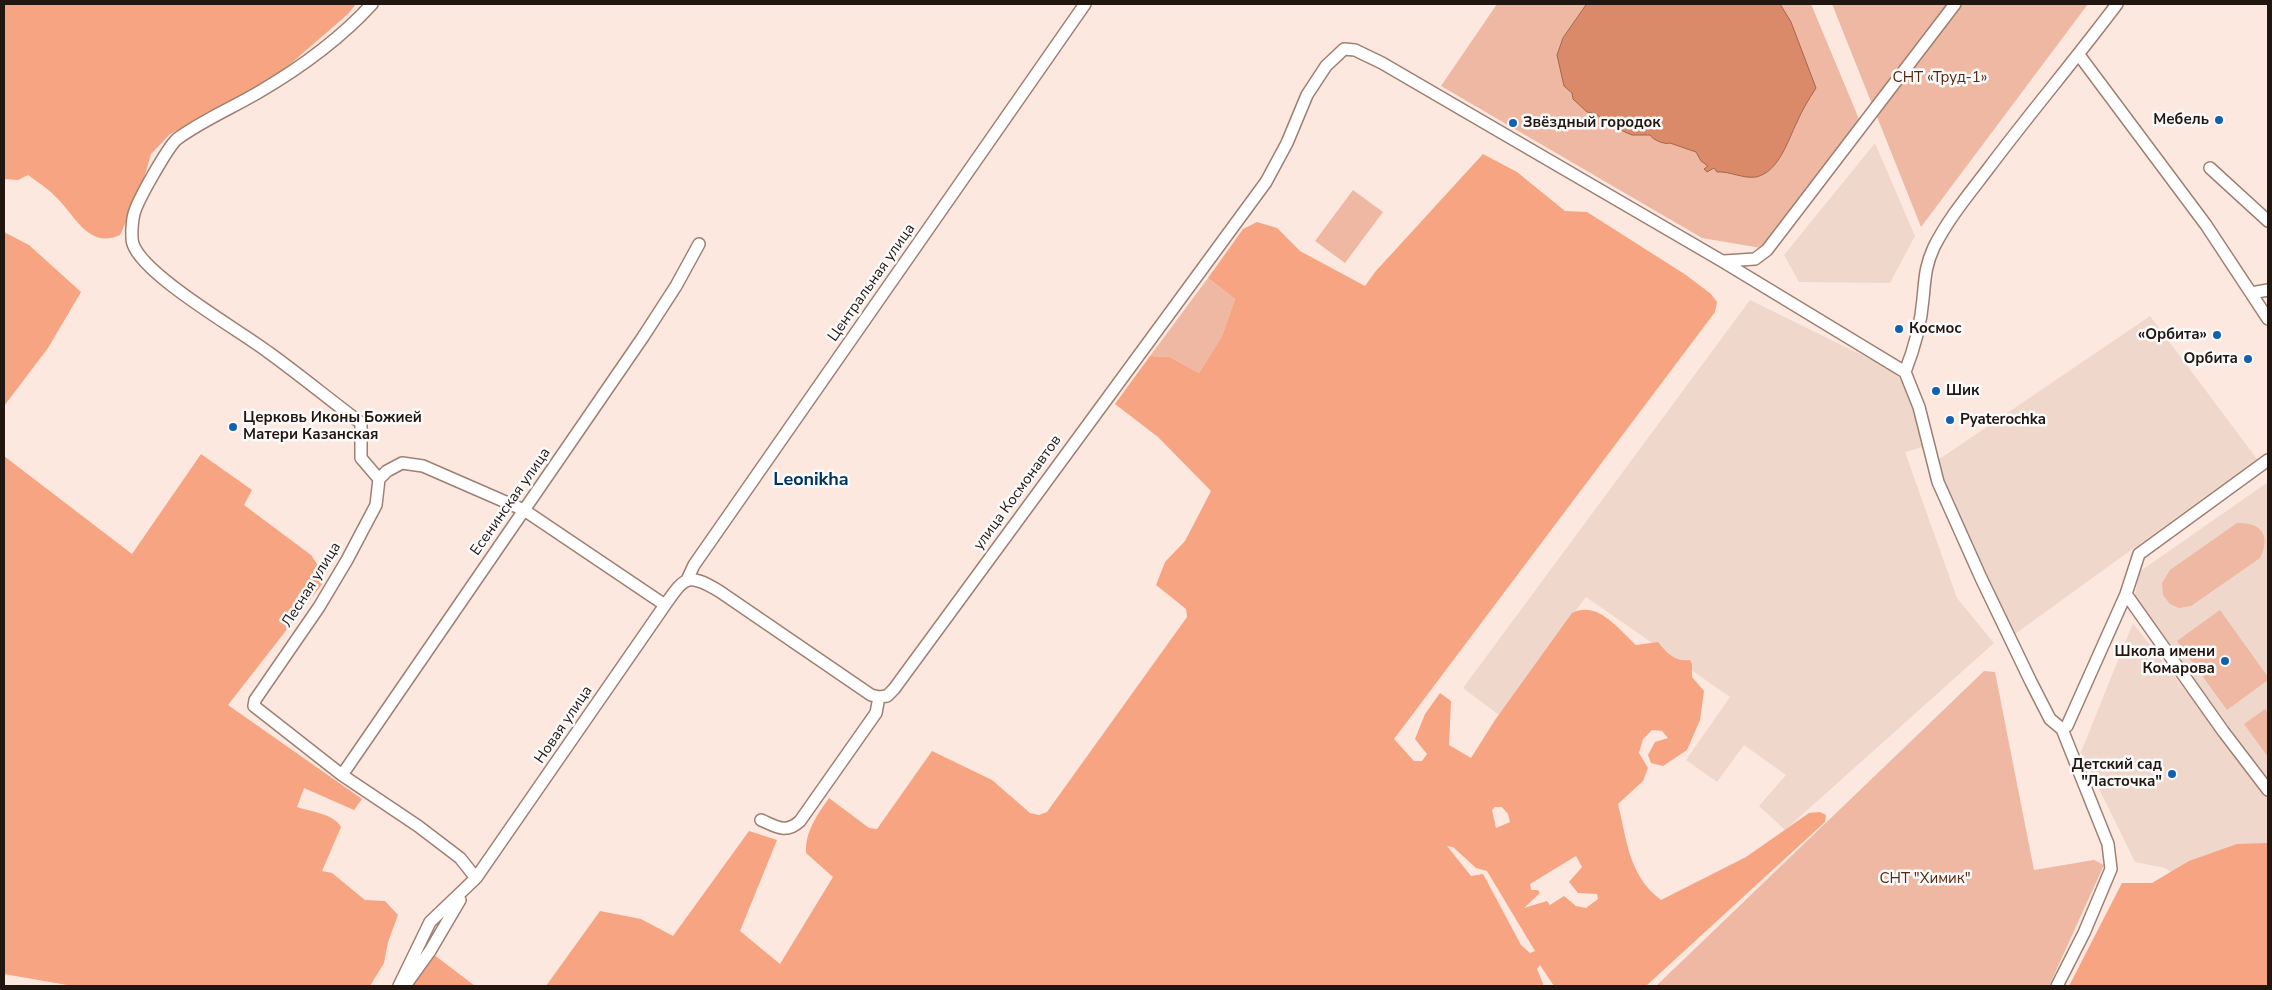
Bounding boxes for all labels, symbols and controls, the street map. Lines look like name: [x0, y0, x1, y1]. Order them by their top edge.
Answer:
park label: СНТ «Труд-1»: [1893, 69, 1987, 87]
place label: Мебель: [2153, 111, 2209, 129]
place label: Звёздный городок: [1523, 114, 1661, 132]
marker: Мебель: [2213, 114, 2225, 126]
marker: Звёздный городок: [1507, 117, 1519, 129]
street label: Центральная улица: [825, 221, 919, 345]
place label: Космос: [1909, 320, 1962, 338]
marker: Космос: [1893, 323, 1905, 335]
place label: «Орбита»: [2138, 326, 2207, 344]
marker: «Орбита»: [2211, 329, 2223, 341]
place label: Орбита: [2184, 350, 2238, 368]
marker: Орбита: [2242, 353, 2254, 365]
place label: Шик: [1946, 382, 1979, 400]
marker: Шик: [1930, 385, 1942, 397]
place label: Церковь Иконы Божией Матери Казанская: [243, 409, 422, 444]
place label: Pyaterochka: [1960, 411, 2046, 429]
marker: Pyaterochka: [1944, 414, 1956, 426]
marker: Церковь Иконы Божией Матери Казанская: [227, 421, 239, 433]
street label: улица Космонавтов: [970, 432, 1066, 554]
street label: Есенинская улица: [467, 445, 555, 559]
district label: Leonikha: [773, 470, 849, 492]
street label: Лесная улица: [279, 539, 345, 631]
place label: Школа имени Комарова: [2115, 643, 2215, 678]
marker: Школа имени Комарова: [2219, 655, 2231, 667]
street label: Новая улица: [531, 683, 597, 767]
place label: Детский сад "Ласточка": [2072, 756, 2162, 791]
marker: Детский сад "Ласточка": [2166, 768, 2178, 780]
park label: СНТ "Химик": [1879, 870, 1971, 888]

